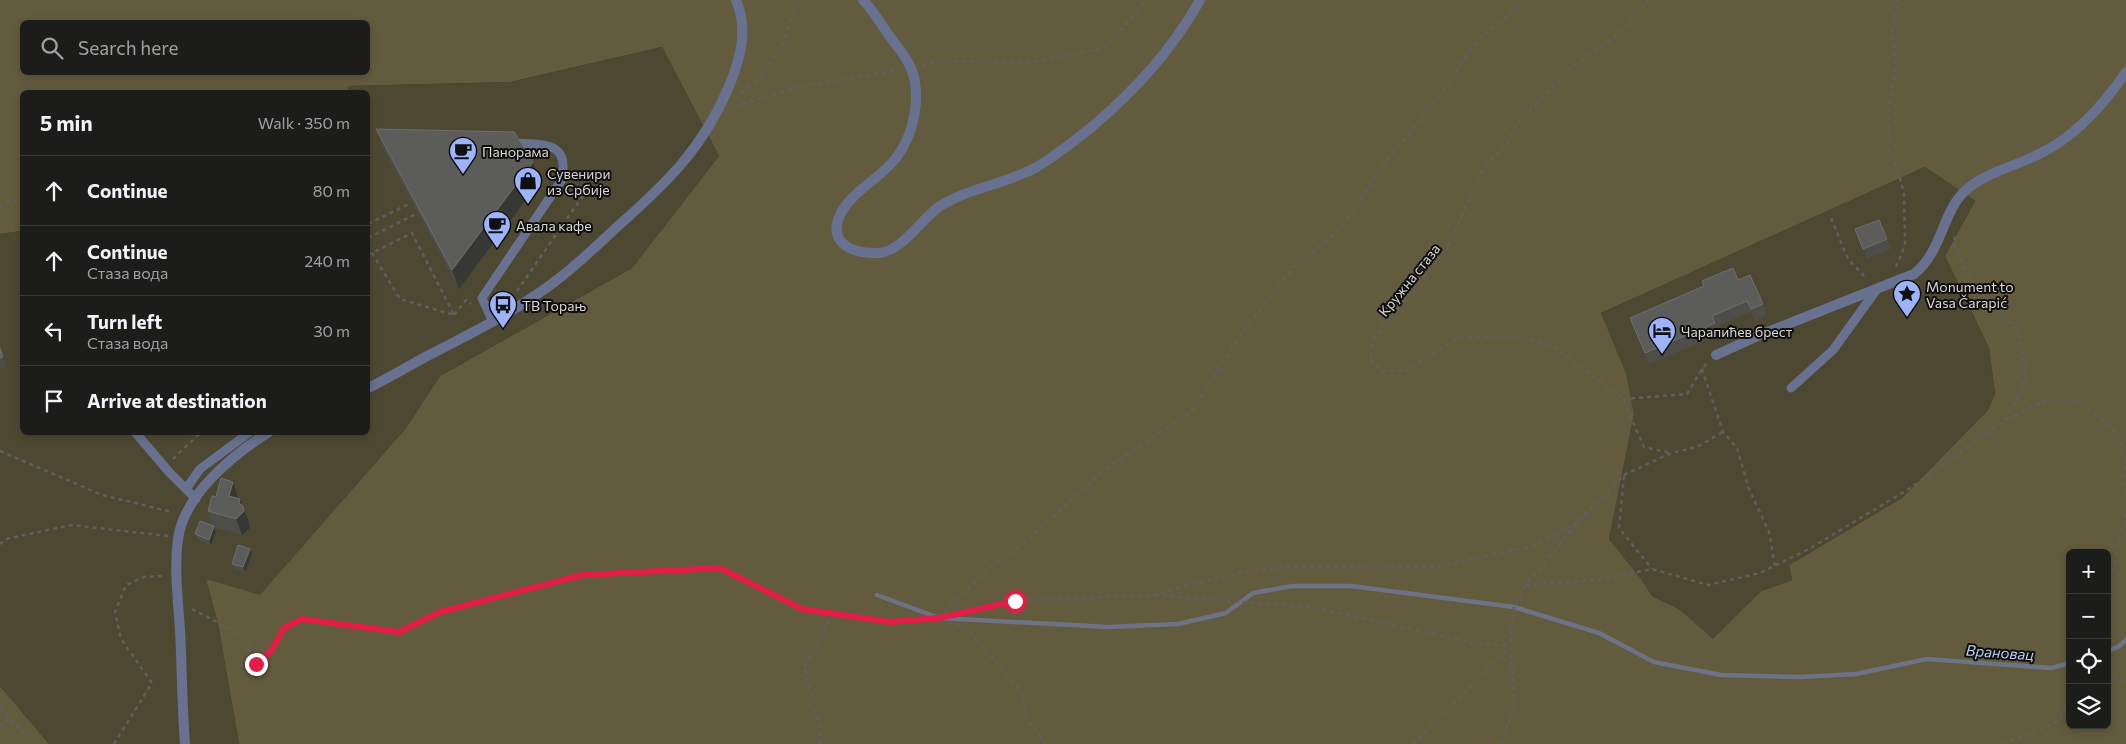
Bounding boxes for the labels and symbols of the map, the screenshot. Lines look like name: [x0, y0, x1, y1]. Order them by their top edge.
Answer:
cafe icon: Панорама: [448, 136, 478, 175]
place label: Панорама: [482, 143, 549, 160]
place label: Сувенири из Србије: [547, 165, 611, 198]
shop icon: Сувенири из Србије: [513, 166, 543, 205]
cafe icon: Авала кафе: [482, 210, 512, 249]
place label: Авала кафе: [516, 217, 592, 234]
street label: Кружна стаза: [1375, 240, 1443, 320]
place label: Monument to Vasa Čarapić: [1926, 278, 2014, 311]
place icon: Monument to Vasa Čarapić: [1892, 279, 1922, 318]
bus stop icon: ТВ Торањ: [488, 290, 518, 329]
place label: ТВ Торањ: [522, 297, 586, 314]
hotel icon: Чарапићев брест: [1647, 316, 1677, 355]
place label: Чарапићев брест: [1681, 323, 1793, 340]
route start: [1004, 590, 1027, 613]
water label: Врановац: [1965, 641, 2035, 663]
route end: [245, 653, 268, 676]

